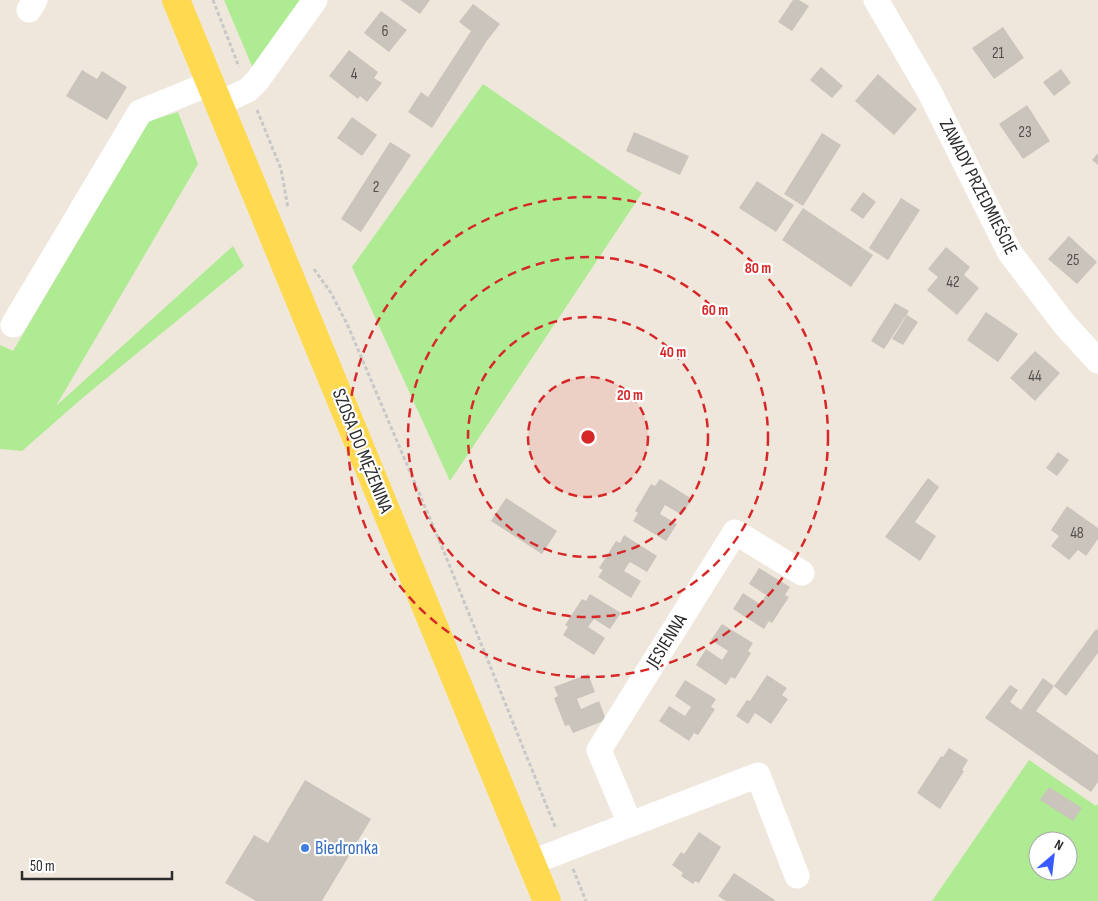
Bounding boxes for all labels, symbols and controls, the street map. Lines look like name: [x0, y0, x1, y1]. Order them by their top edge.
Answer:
house number: 6: [381, 22, 389, 41]
house number: 21: [992, 44, 1005, 63]
house number: 4: [351, 65, 358, 84]
street label: ZAWADY PRZEDMIEŚCIE: [934, 115, 1022, 259]
house number: 23: [1018, 123, 1032, 142]
house number: 2: [373, 178, 379, 197]
house number: 25: [1066, 251, 1080, 270]
text: 80 m: [745, 259, 771, 278]
house number: 42: [946, 273, 960, 292]
text: 60 m: [702, 301, 728, 320]
text: 40 m: [660, 343, 686, 362]
house number: 44: [1028, 367, 1042, 386]
street label: SZOSA DO MĘŻENINA: [327, 385, 398, 517]
text: 20 m: [617, 386, 643, 405]
centre of rings: [579, 428, 597, 446]
house number: 48: [1070, 524, 1084, 543]
street label: JESIENNA: [641, 609, 693, 673]
north arrow: [1028, 831, 1078, 881]
text: N: [1052, 836, 1066, 854]
place label: Biedronka: [315, 837, 378, 860]
marker: Biedronka: [299, 842, 311, 854]
scale bar: [22, 848, 172, 880]
text: 50 m: [30, 857, 55, 876]

